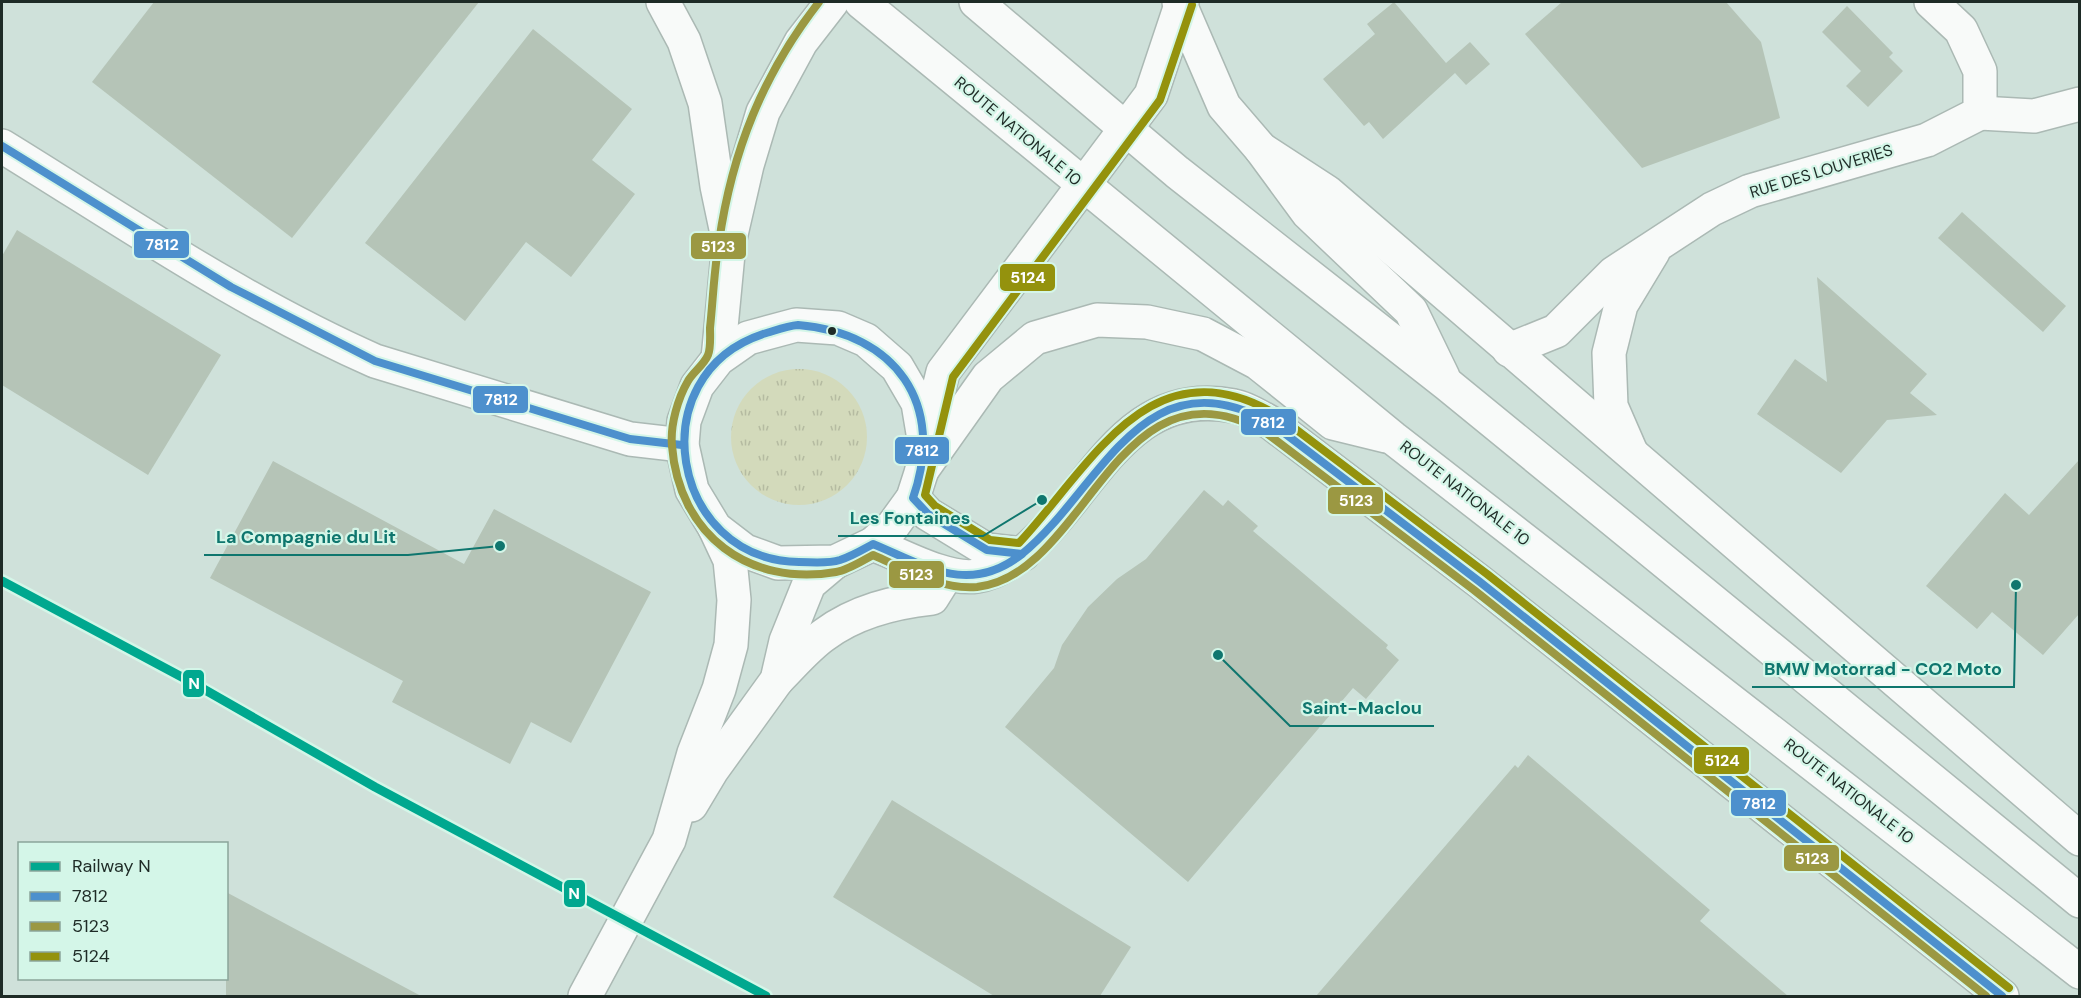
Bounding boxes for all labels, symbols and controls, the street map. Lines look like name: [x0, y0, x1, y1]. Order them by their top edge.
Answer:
street label: ROUTE NATIONALE 10: [950, 72, 1086, 190]
street label: RUE DES LOUVERIES: [1747, 139, 1895, 203]
line badge: 7812: [133, 230, 190, 259]
line badge: 5123: [690, 232, 747, 260]
text: 7812: [145, 234, 179, 255]
text: 5123: [701, 236, 735, 257]
line badge: 5124: [999, 263, 1056, 292]
text: 5124: [1010, 267, 1046, 288]
unlabelled marker: [826, 325, 838, 337]
line badge: 7812: [472, 385, 529, 414]
text: 7812: [484, 389, 518, 410]
line badge: 7812: [1240, 408, 1297, 436]
text: 7812: [1251, 412, 1285, 433]
line badge: 7812: [894, 436, 950, 465]
street label: ROUTE NATIONALE 10: [1396, 436, 1534, 550]
text: 7812: [905, 440, 939, 461]
line badge: 5123: [1327, 486, 1384, 515]
text: 5123: [1339, 490, 1373, 511]
callout: Les Fontaines: [838, 500, 983, 536]
text: Les Fontaines: [850, 506, 970, 530]
callout: La Compagnie du Lit: [204, 519, 408, 555]
text: La Compagnie du Lit: [216, 525, 396, 549]
line badge: 5123: [888, 560, 945, 589]
text: 5123: [899, 564, 933, 585]
callout: BMW Motorrad - CO2 Moto: [1752, 651, 2014, 687]
text: BMW Motorrad - CO2 Moto: [1764, 657, 2002, 681]
line badge: N: [182, 669, 205, 698]
text: N: [188, 673, 200, 694]
callout: Saint-Maclou: [1290, 690, 1434, 726]
text: Saint-Maclou: [1302, 696, 1422, 720]
street label: ROUTE NATIONALE 10: [1780, 734, 1918, 848]
line badge: 5124: [1693, 746, 1750, 775]
text: 5124: [1704, 750, 1740, 771]
line badge: 7812: [1730, 789, 1787, 817]
text: 7812: [1742, 793, 1776, 814]
legend: [18, 842, 228, 980]
line badge: 5123: [1783, 844, 1840, 872]
text: 5123: [1795, 848, 1829, 869]
text: Railway N: [72, 854, 151, 878]
line badge: N: [563, 879, 586, 908]
text: N: [568, 883, 580, 904]
text: 7812: [72, 884, 108, 908]
text: 5123: [72, 914, 110, 938]
text: 5124: [72, 944, 110, 968]

